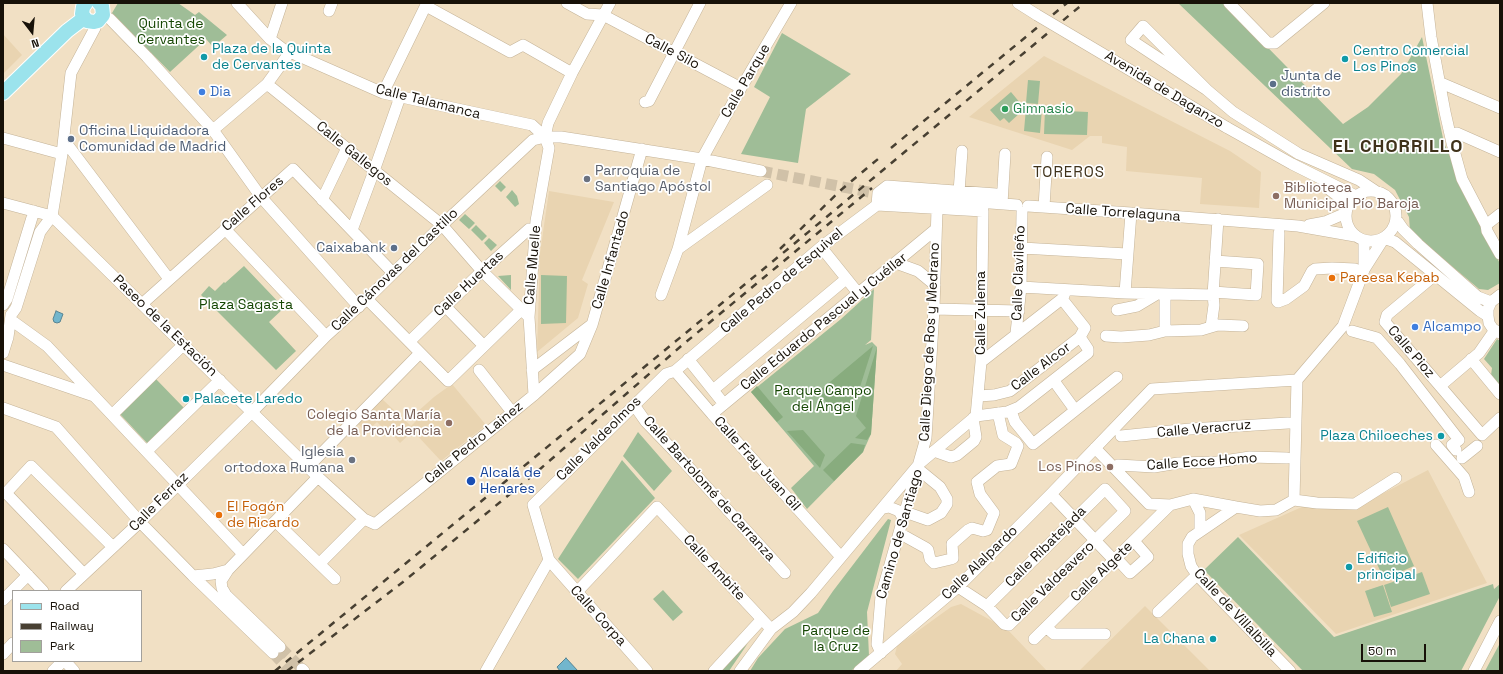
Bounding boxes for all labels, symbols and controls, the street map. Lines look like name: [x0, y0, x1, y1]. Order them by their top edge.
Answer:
north arrow: [12, 12, 52, 52]
park label: Quinta de Cervantes: [137, 16, 205, 48]
street label: Calle Silo: [642, 31, 702, 73]
text: N: [30, 36, 41, 51]
place label: Plaza de la Quinta de Cervantes: [212, 41, 331, 74]
street label: Calle Parque: [718, 41, 774, 121]
place label: Centro Comercial Los Pinos: [1353, 43, 1469, 76]
street label: Avenida de Daganzo: [1101, 48, 1227, 132]
marker: Plaza de la Quinta de Cervantes: [199, 52, 209, 62]
marker: Centro Comercial Los Pinos: [1340, 54, 1350, 64]
place label: Junta de distrito: [1281, 68, 1341, 100]
marker: Junta de distrito: [1268, 79, 1278, 89]
street label: Calle Talamanca: [374, 81, 482, 123]
place label: Dia: [210, 84, 231, 100]
marker: Dia: [197, 87, 207, 97]
place label: Gimnasio: [1013, 101, 1074, 117]
marker: Gimnasio: [1000, 104, 1010, 114]
street label: Calle Gallegos: [312, 118, 396, 190]
place label: Oficina Liquidadora Comunidad de Madrid: [79, 123, 226, 156]
marker: Oficina Liquidadora Comunidad de Madrid: [66, 134, 76, 144]
district label: EL CHORRILLO: [1333, 136, 1463, 158]
place label: Parroquia de Santiago Apóstol: [595, 163, 711, 196]
district label: TOREROS: [1033, 164, 1105, 182]
street label: Calle Flores: [219, 173, 287, 235]
marker: Parroquia de Santiago Apóstol: [582, 174, 592, 184]
place label: Biblioteca Municipal Pío Baroja: [1284, 180, 1419, 212]
marker: Biblioteca Municipal Pío Baroja: [1271, 191, 1281, 201]
street label: Calle Torrelaguna: [1065, 201, 1181, 225]
street label: Calle Cánovas del Castillo: [328, 205, 462, 335]
street label: Calle Infantado: [589, 209, 633, 311]
street label: Calle Muelle: [521, 224, 545, 306]
street label: Calle Pedro de Esquivel: [717, 225, 847, 337]
street label: Calle Clavileño: [1009, 225, 1029, 321]
place label: Caixabank: [316, 240, 386, 256]
street label: Calle Diego de Ros y Medrano: [916, 242, 944, 442]
marker: Caixabank: [389, 243, 399, 253]
street label: Calle Huertas: [431, 248, 507, 320]
street label: Calle Eduardo Pascual y Cuéllar: [737, 250, 911, 394]
place label: Pareesa Kebab: [1340, 270, 1440, 286]
street label: Calle Zulema: [973, 271, 989, 355]
street label: Paseo de la Estación: [109, 272, 221, 380]
marker: Pareesa Kebab: [1327, 273, 1337, 283]
park label: Plaza Sagasta: [199, 297, 293, 313]
place label: Alcampo: [1423, 319, 1481, 335]
marker: Alcampo: [1410, 322, 1420, 332]
street label: Calle Pioz: [1384, 323, 1438, 381]
street label: Calle Alcor: [1008, 339, 1074, 395]
park label: Parque Campo del Ángel: [774, 383, 872, 416]
place label: Palacete Laredo: [194, 391, 303, 407]
street label: Calle Valdeolmos: [553, 393, 645, 485]
marker: Palacete Laredo: [181, 394, 191, 404]
street label: Calle Pedro Lainez: [421, 398, 527, 488]
place label: Colegio Santa María de la Providencia: [307, 407, 441, 440]
street label: Calle Bartolomé de Carranza: [639, 413, 779, 565]
street label: Calle Fray Juan Gil: [710, 413, 804, 515]
street label: Calle Veracruz: [1156, 417, 1252, 441]
marker: Colegio Santa María de la Providencia: [444, 418, 454, 428]
place label: Plaza Chiloeches: [1320, 428, 1433, 444]
marker: Plaza Chiloeches: [1436, 431, 1446, 441]
place label: Iglesia ortodoxa Rumana: [224, 444, 344, 476]
street label: Calle Ecce Homo: [1146, 450, 1258, 474]
marker: Iglesia ortodoxa Rumana: [347, 455, 357, 465]
place label: Los Pinos: [1038, 459, 1102, 475]
marker: Los Pinos: [1105, 462, 1115, 472]
place label: Alcalá de Henares: [480, 465, 541, 498]
street label: Camino de Santiago: [873, 467, 927, 601]
street label: Calle Ferraz: [126, 469, 192, 535]
marker: Alcalá de Henares: [465, 475, 477, 487]
place label: El Fogón de Ricardo: [227, 499, 299, 532]
street label: Calle Ribatejada: [1002, 503, 1090, 591]
marker: El Fogón de Ricardo: [214, 510, 224, 520]
street label: Calle Alalpardo: [938, 522, 1022, 604]
street label: Calle Ambite: [679, 532, 749, 604]
street label: Calle Valdeavero: [1008, 538, 1098, 626]
street label: Calle Algete: [1068, 538, 1136, 606]
place label: Edificio principal: [1357, 551, 1416, 584]
marker: Edificio principal: [1344, 562, 1354, 572]
street label: Calle de Villalbilla: [1190, 565, 1280, 661]
street label: Calle Corpa: [566, 582, 630, 650]
legend: [12, 590, 142, 662]
text: Road: [50, 598, 79, 614]
text: Railway: [50, 618, 94, 634]
park label: Parque de la Cruz: [802, 623, 870, 656]
place label: La Chana: [1143, 631, 1205, 647]
marker: La Chana: [1208, 634, 1218, 644]
scale bar: [1363, 636, 1428, 662]
text: Park: [50, 638, 75, 654]
text: 50 m: [1368, 643, 1396, 659]

